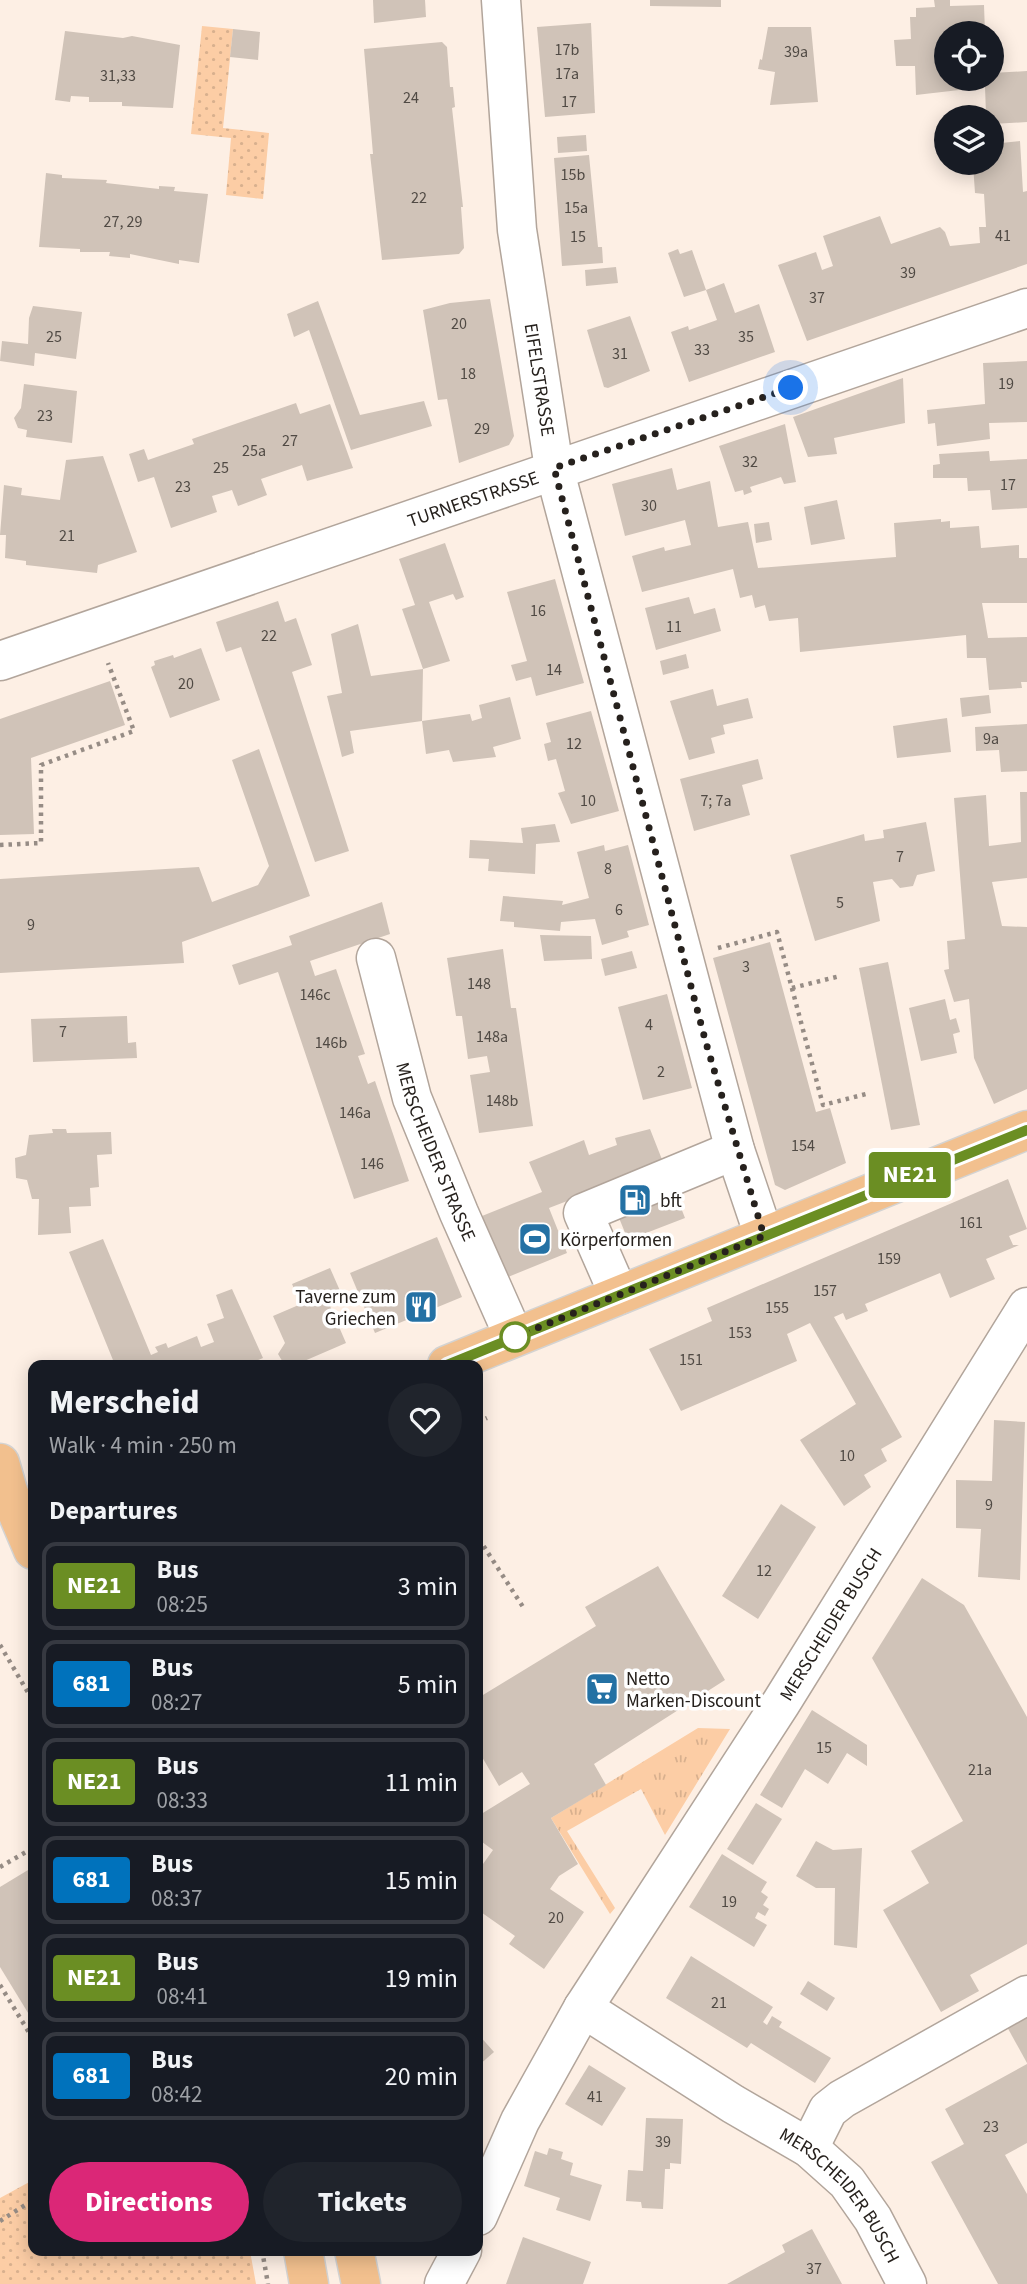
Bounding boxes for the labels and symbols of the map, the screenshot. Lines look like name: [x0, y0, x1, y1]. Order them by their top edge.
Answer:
house number: 17b: [555, 39, 580, 61]
house number: 39a: [784, 41, 808, 63]
house number: 17a: [555, 63, 579, 85]
house number: 31,33: [100, 65, 136, 87]
house number: 24: [403, 87, 419, 109]
house number: 17: [561, 91, 577, 113]
house number: 15b: [561, 164, 586, 186]
house number: 22: [411, 187, 427, 209]
house number: 15a: [564, 197, 588, 219]
house number: 27, 29: [104, 211, 143, 233]
house number: 41: [995, 225, 1011, 247]
house number: 15: [570, 226, 586, 248]
house number: 39: [900, 262, 916, 284]
house number: 37: [809, 287, 825, 309]
house number: 20: [451, 313, 467, 335]
street label: EIFELSTRASSE: [517, 321, 561, 438]
house number: 25: [46, 326, 62, 348]
house number: 35: [738, 326, 754, 348]
house number: 33: [694, 339, 710, 361]
house number: 31: [612, 343, 628, 365]
house number: 18: [460, 363, 476, 385]
your location: [773, 370, 808, 405]
house number: 19: [998, 373, 1014, 395]
house number: 23: [37, 405, 53, 427]
house number: 29: [474, 418, 490, 440]
house number: 27: [282, 430, 298, 452]
house number: 25a: [242, 440, 266, 462]
house number: 32: [742, 451, 758, 473]
house number: 25: [213, 457, 229, 479]
street label: TURNERSTRASSE: [404, 465, 543, 535]
house number: 17: [1000, 474, 1016, 496]
house number: 23: [175, 476, 191, 498]
house number: 30: [641, 495, 657, 517]
house number: 21: [59, 525, 75, 547]
house number: 16: [530, 600, 546, 622]
house number: 11: [666, 616, 682, 638]
house number: 22: [261, 625, 277, 647]
house number: 14: [546, 659, 562, 681]
house number: 20: [178, 673, 194, 695]
house number: 9a: [983, 728, 999, 750]
house number: 12: [566, 733, 582, 755]
house number: 10: [580, 790, 596, 812]
house number: 7; 7a: [700, 790, 732, 812]
house number: 7: [896, 846, 904, 868]
house number: 8: [604, 858, 612, 880]
house number: 5: [836, 892, 844, 914]
house number: 6: [615, 899, 623, 921]
house number: 9: [27, 914, 35, 936]
house number: 3: [742, 956, 750, 978]
house number: 148: [467, 973, 491, 995]
house number: 146c: [299, 984, 331, 1006]
house number: 4: [645, 1014, 653, 1036]
house number: 7: [59, 1021, 67, 1043]
house number: 148a: [476, 1026, 508, 1048]
house number: 146b: [315, 1032, 347, 1054]
street label: MERSCHEIDER STRASSE: [388, 1059, 482, 1246]
house number: 2: [657, 1061, 665, 1083]
house number: 148b: [486, 1090, 518, 1112]
house number: 146a: [339, 1102, 371, 1124]
house number: 154: [791, 1135, 815, 1157]
line badge: NE21: [861, 1152, 959, 1198]
house number: 146: [360, 1153, 384, 1175]
fuel station icon: bft: [616, 1181, 654, 1219]
place label: bft: [660, 1188, 682, 1215]
house number: 161: [959, 1212, 983, 1234]
sports icon: Körperformen: [516, 1220, 554, 1258]
place label: Körperformen: [560, 1227, 672, 1254]
house number: 159: [877, 1248, 901, 1270]
house number: 157: [813, 1280, 837, 1302]
place label: Taverne zum Griechen: [295, 1284, 396, 1333]
restaurant icon: Taverne zum Griechen: [402, 1288, 440, 1326]
house number: 155: [765, 1297, 789, 1319]
unlabelled marker: [500, 1322, 530, 1352]
house number: 153: [728, 1322, 752, 1344]
house number: 151: [679, 1349, 703, 1371]
house number: 10: [839, 1445, 855, 1467]
house number: 9: [985, 1494, 993, 1516]
street label: MERSCHEIDER BUSCH: [774, 1543, 889, 1706]
house number: 12: [756, 1560, 772, 1582]
place label: Netto Marken-Discount: [626, 1666, 761, 1715]
supermarket icon: Netto Marken-Discount: [583, 1670, 621, 1708]
house number: 15: [816, 1737, 832, 1759]
house number: 21a: [968, 1759, 992, 1781]
house number: 19: [721, 1891, 737, 1913]
house number: 20: [548, 1907, 564, 1929]
house number: 21: [711, 1992, 727, 2014]
house number: 41: [587, 2086, 603, 2108]
house number: 23: [983, 2116, 999, 2138]
street label: MERSCHEIDER BUSCH: [774, 2122, 906, 2268]
house number: 39: [655, 2131, 671, 2153]
house number: 37: [806, 2258, 822, 2280]

